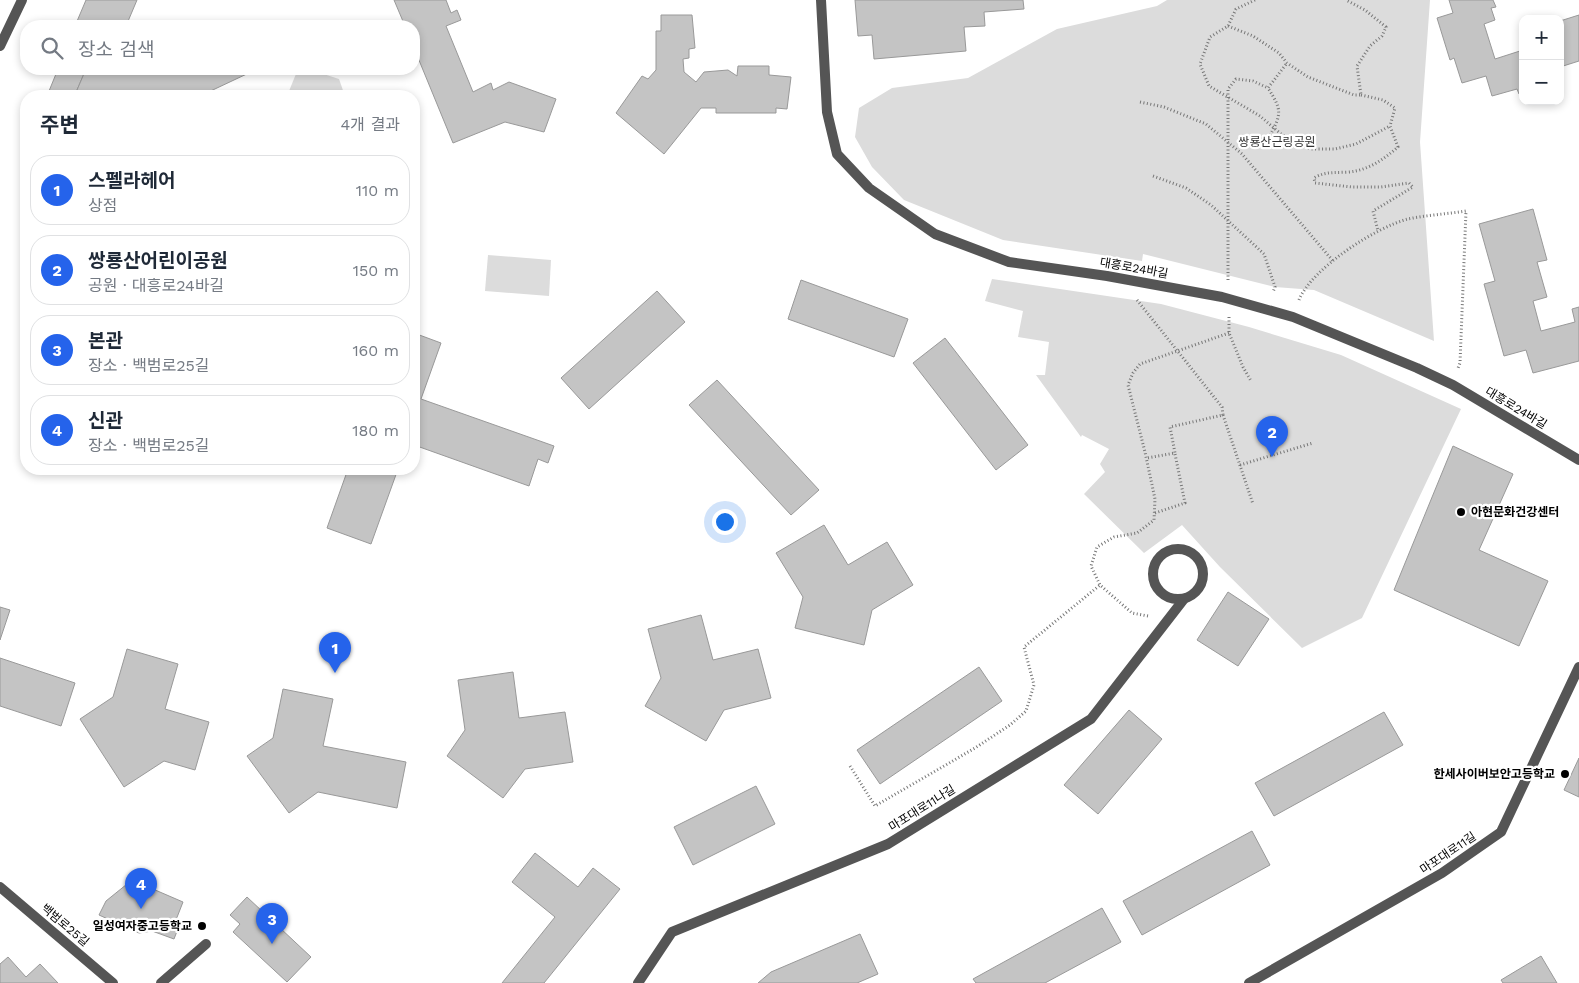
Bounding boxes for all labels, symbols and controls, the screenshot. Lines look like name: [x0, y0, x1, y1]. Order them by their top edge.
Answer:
map controls: [1519, 15, 1564, 105]
button: +: [1519, 15, 1564, 60]
search box: [20, 20, 420, 75]
icon: search: [38, 34, 66, 62]
text: 장소 검색: [78, 38, 154, 61]
button: −: [1519, 60, 1564, 105]
text: 주변: [40, 112, 79, 137]
text: 4개 결과: [341, 115, 400, 134]
park label: 쌍룡산근링공원: [1238, 135, 1316, 149]
text: 스펠라헤어: [88, 169, 175, 192]
text: 1: [54, 181, 60, 200]
text: 110 m: [356, 181, 399, 200]
text: 상점: [88, 196, 117, 215]
text: 쌍룡산어린이공원: [88, 249, 228, 272]
street label: 대흥로24바길: [1099, 255, 1169, 281]
text: 2: [52, 261, 62, 280]
text: 150 m: [353, 261, 399, 280]
text: 공원 · 대흥로24바길: [88, 276, 224, 295]
text: 본관: [88, 329, 123, 352]
text: 3: [52, 341, 62, 360]
text: 160 m: [352, 341, 399, 360]
text: 장소 · 백범로25길: [88, 356, 210, 375]
street label: 대흥로24바길: [1483, 384, 1549, 432]
text: 신관: [88, 409, 123, 432]
pin: 2: [1256, 416, 1288, 457]
text: 4: [52, 421, 62, 440]
text: 180 m: [352, 421, 399, 440]
text: 장소 · 백범로25길: [88, 436, 210, 455]
place label: 아현문화건강센터: [1471, 505, 1559, 519]
marker: 아현문화건강센터: [1455, 506, 1467, 518]
your location: [712, 509, 738, 535]
pin: 1: [319, 632, 351, 673]
place label: 한세사이버보안고등학교: [1434, 767, 1555, 781]
marker: 한세사이버보안고등학교: [1559, 768, 1571, 780]
street label: 마포대로11나길: [886, 782, 958, 834]
street label: 마포대로11길: [1417, 829, 1479, 877]
pin: 4: [125, 868, 157, 909]
street label: 백범로25길: [38, 901, 92, 949]
pin: 3: [256, 903, 288, 944]
place label: 일성여자중고등학교: [93, 919, 192, 933]
marker: 일성여자중고등학교: [196, 920, 208, 932]

